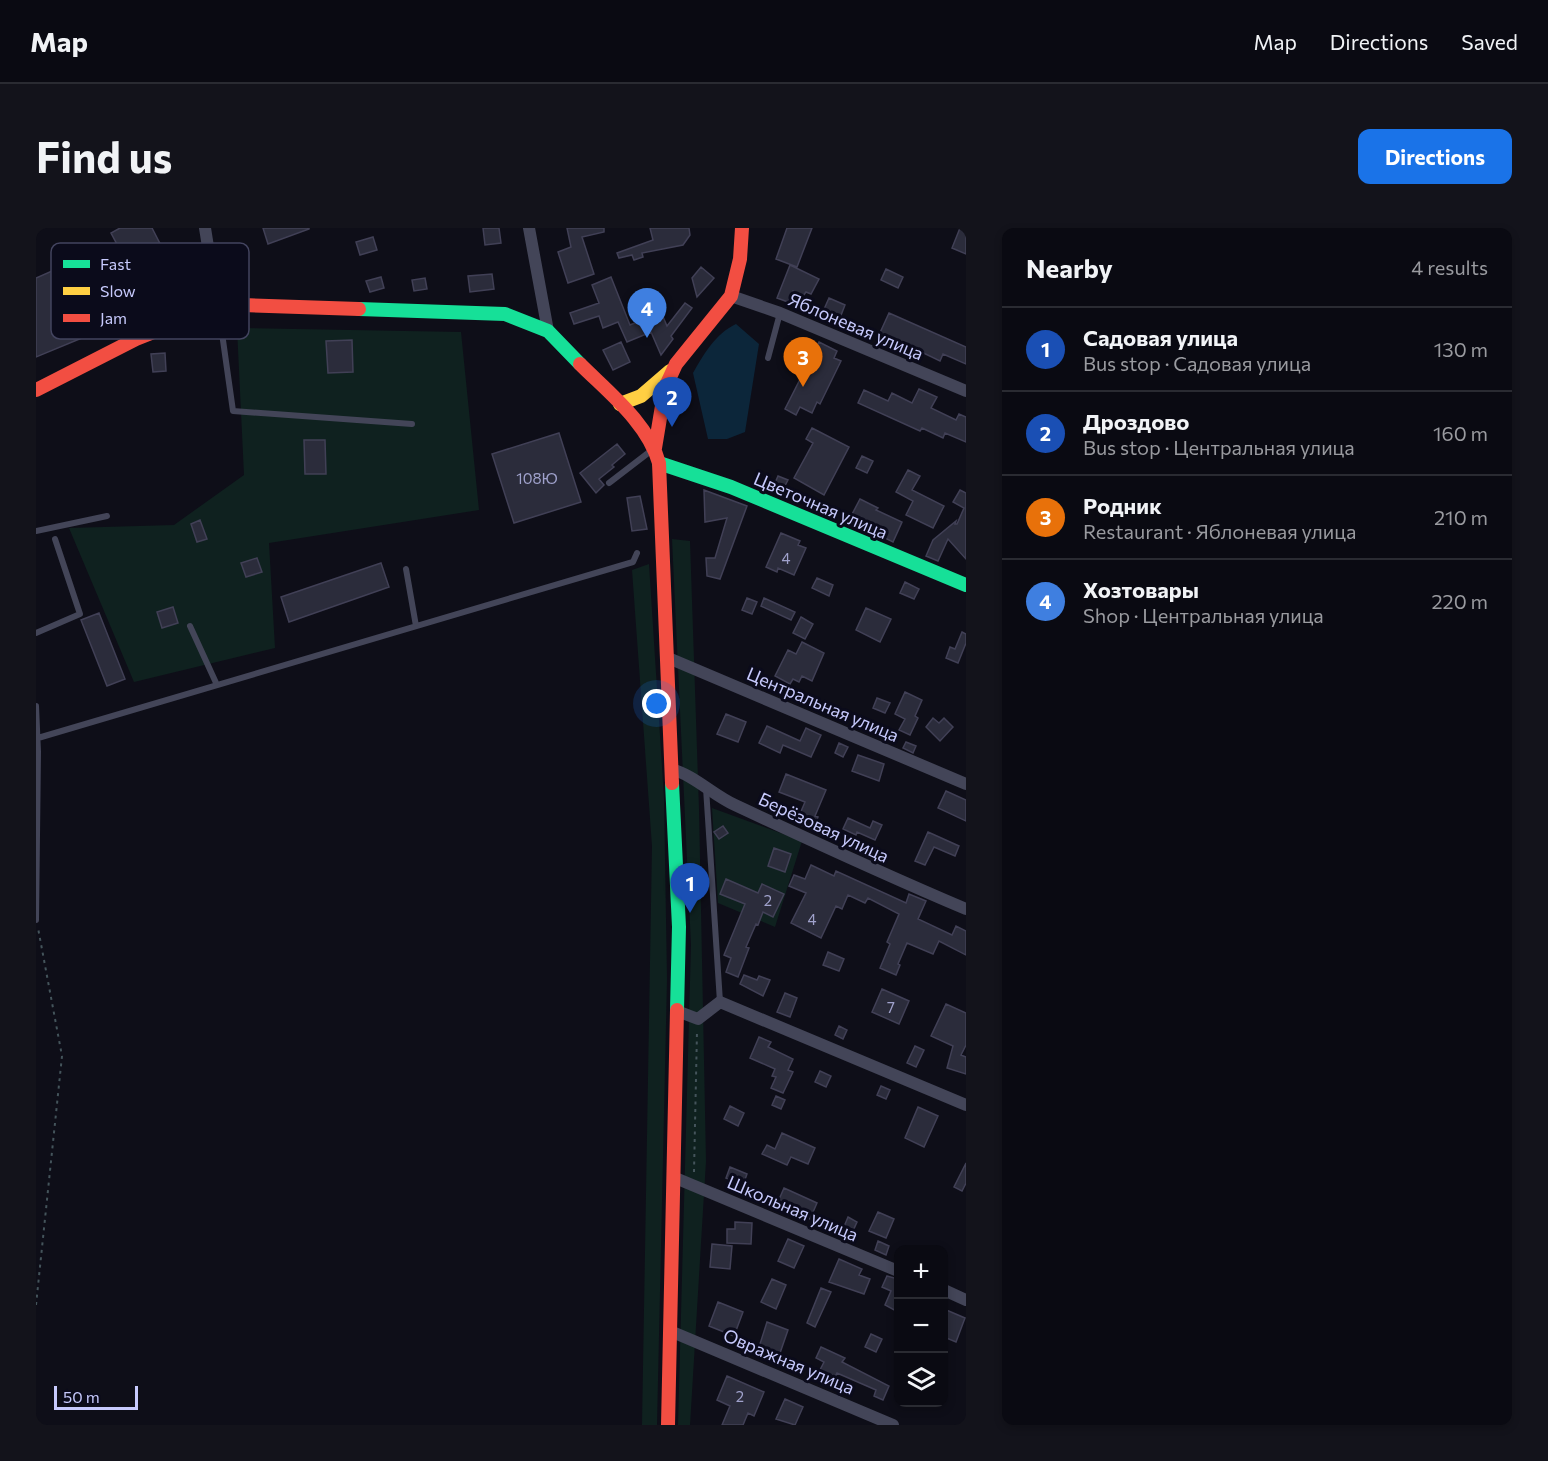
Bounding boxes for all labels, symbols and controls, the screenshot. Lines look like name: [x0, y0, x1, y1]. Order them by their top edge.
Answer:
text: Map: [30, 24, 88, 58]
text: Map: [1254, 29, 1297, 54]
text: Directions: [1330, 29, 1428, 54]
text: Saved: [1461, 29, 1518, 54]
button: Directions: [1358, 129, 1512, 184]
text: Find us: [36, 130, 172, 182]
legend: [51, 243, 249, 339]
text: Nearby: [1026, 252, 1113, 283]
text: Fast: [100, 254, 131, 273]
text: 4 results: [1411, 255, 1488, 279]
text: Slow: [100, 281, 136, 300]
pin: 4: [628, 288, 666, 338]
street label: Яблоневая улица: [785, 288, 927, 364]
text: Jam: [100, 308, 127, 327]
text: Садовая улица: [1083, 324, 1238, 351]
text: 1: [1041, 337, 1050, 361]
text: 130 m: [1434, 337, 1488, 361]
pin: 3: [784, 338, 822, 387]
text: Bus stop · Садовая улица: [1083, 351, 1311, 375]
pin: 2: [652, 378, 692, 427]
text: Дроздово: [1083, 408, 1189, 435]
text: 2: [1040, 421, 1051, 445]
text: 160 m: [1433, 421, 1488, 445]
text: Bus stop · Центральная улица: [1083, 435, 1355, 459]
street label: Цветочная улица: [751, 467, 891, 543]
house number: 108Ю: [516, 469, 558, 487]
text: Родник: [1083, 492, 1162, 519]
text: 3: [1040, 505, 1051, 529]
text: 210 m: [1434, 505, 1488, 529]
text: Restaurant · Яблоневая улица: [1083, 519, 1356, 543]
house number: 4: [782, 549, 791, 567]
text: Хозтовары: [1083, 576, 1199, 603]
text: 4: [1039, 589, 1052, 613]
text: 220 m: [1432, 589, 1488, 613]
text: Shop · Центральная улица: [1083, 603, 1324, 627]
street label: Центральная улица: [744, 662, 902, 746]
your location: [642, 689, 671, 718]
street label: Берёзовая улица: [755, 787, 893, 867]
pin: 1: [670, 864, 710, 913]
house number: 2: [764, 891, 772, 909]
house number: 4: [808, 910, 817, 928]
house number: 7: [887, 998, 895, 1016]
street label: Школьная улица: [724, 1171, 862, 1245]
map controls: [894, 1245, 948, 1407]
button: +: [894, 1245, 948, 1299]
button: −: [894, 1299, 948, 1353]
street label: Овражная улица: [720, 1324, 858, 1398]
button: layers: [894, 1353, 948, 1407]
scale bar: [54, 1383, 138, 1410]
text: 50 m: [63, 1387, 100, 1406]
house number: 2: [736, 1387, 744, 1405]

